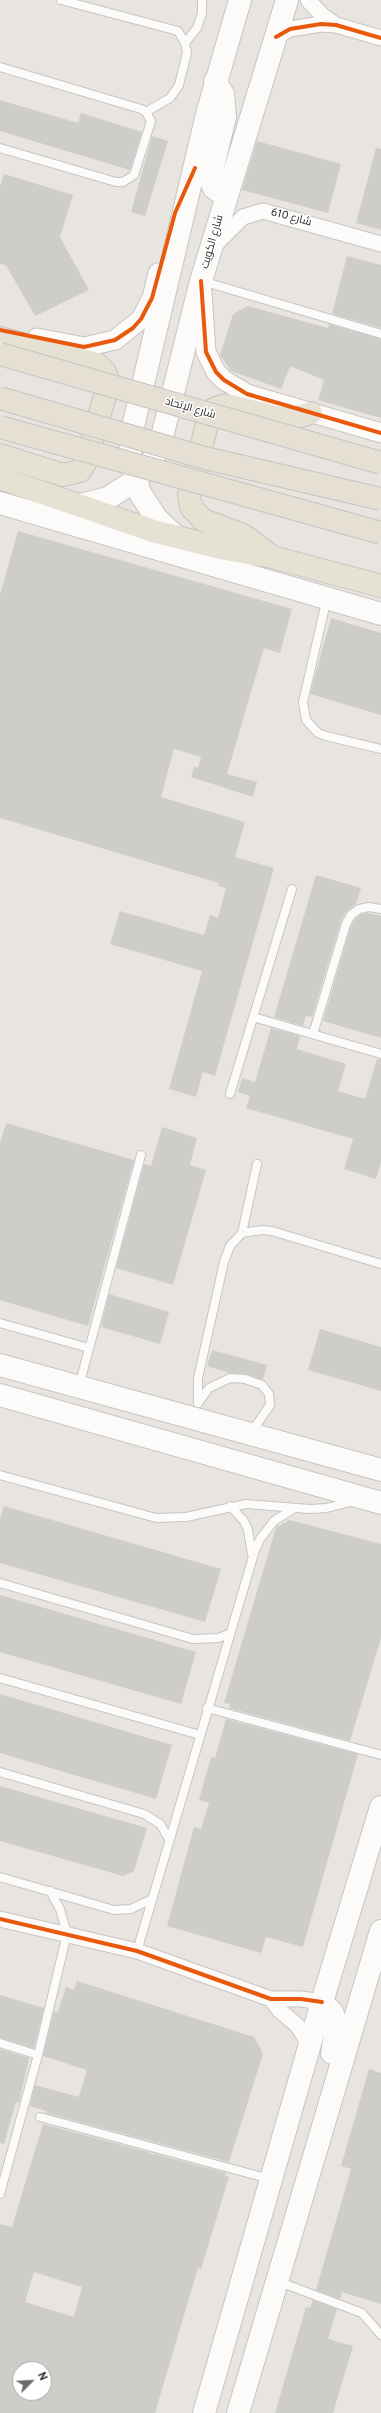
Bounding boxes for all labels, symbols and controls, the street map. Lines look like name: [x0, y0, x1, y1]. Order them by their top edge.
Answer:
street label: شارع 610: [269, 206, 313, 230]
street label: شارع الكويت: [199, 214, 227, 270]
street label: شارع الإتحاد: [163, 395, 217, 423]
north arrow: [12, 2361, 52, 2401]
text: N: [34, 2370, 50, 2383]

